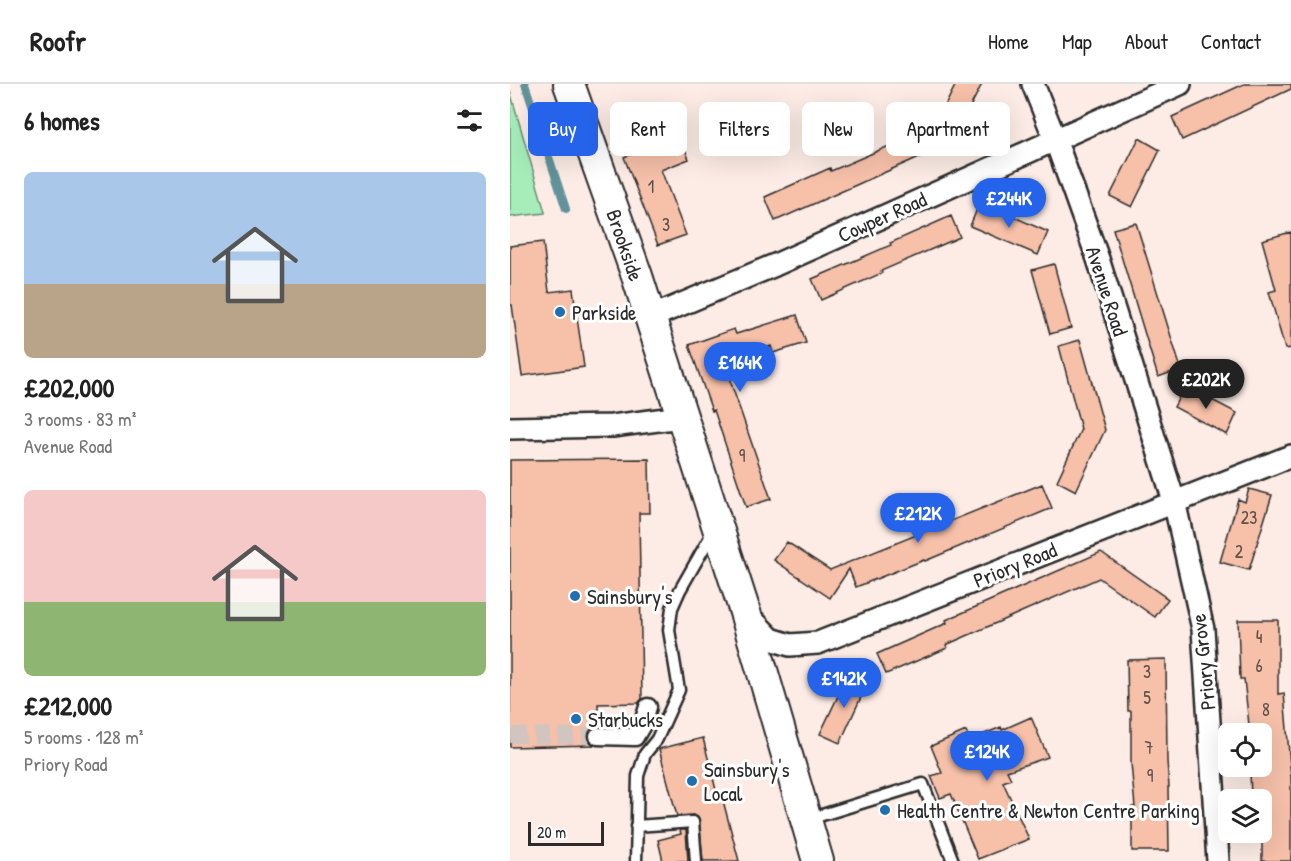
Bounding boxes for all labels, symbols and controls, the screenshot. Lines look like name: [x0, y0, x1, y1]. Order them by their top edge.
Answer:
text: Roofr: [30, 22, 86, 60]
text: Home: [988, 27, 1029, 56]
text: Map: [1062, 27, 1092, 56]
text: About: [1125, 27, 1168, 56]
text: Contact: [1201, 27, 1261, 56]
chip: Buy: [528, 102, 598, 156]
chip: Rent: [610, 102, 687, 156]
chip: Filters: [699, 102, 790, 156]
chip: New: [802, 102, 874, 156]
chip: Apartment: [886, 102, 1010, 156]
text: 6 homes: [24, 103, 100, 138]
icon: filters: [453, 104, 486, 137]
house number: 1: [648, 174, 654, 199]
pin: £244K: [967, 178, 1051, 229]
text: £244K: [986, 184, 1032, 211]
street label: Cowper Road: [833, 185, 931, 249]
street label: Brookside: [599, 205, 651, 285]
icon: home: [201, 211, 309, 319]
house number: 3: [662, 212, 670, 237]
street label: Avenue Road: [1079, 243, 1135, 339]
place label: Parkside: [572, 298, 636, 327]
marker: Parkside: [553, 305, 567, 319]
pin: £164K: [698, 342, 782, 393]
text: £164K: [718, 348, 762, 375]
pin: £202K: [1164, 359, 1248, 410]
text: £202K: [1181, 365, 1231, 392]
text: £202,000: [24, 370, 114, 405]
text: 3 rooms · 83 m²: [24, 405, 136, 432]
text: Avenue Road: [24, 432, 112, 459]
house number: 9: [739, 443, 746, 468]
pin: £212K: [876, 493, 960, 544]
text: £212K: [894, 499, 942, 526]
house number: 23: [1241, 505, 1257, 530]
icon: home: [201, 529, 309, 637]
street label: Priory Road: [969, 535, 1061, 595]
house number: 2: [1235, 539, 1244, 564]
place label: Sainsbury's: [587, 582, 673, 611]
marker: Sainsbury's: [568, 589, 582, 603]
street label: Priory Grove: [1184, 612, 1222, 712]
house number: 4: [1256, 624, 1263, 649]
house number: 6: [1255, 653, 1263, 678]
pin: £142K: [802, 658, 886, 709]
house number: 3: [1143, 659, 1151, 684]
text: £142K: [821, 664, 867, 691]
house number: 5: [1143, 685, 1151, 710]
text: £212,000: [24, 688, 112, 723]
house number: 8: [1262, 697, 1270, 722]
place label: Starbucks: [588, 705, 663, 734]
marker: Starbucks: [569, 712, 583, 726]
text: 5 rooms · 128 m²: [24, 723, 143, 750]
map controls: [1218, 723, 1272, 843]
button: locate: [1218, 723, 1272, 777]
pin: £124K: [945, 731, 1029, 782]
house number: 7: [1145, 735, 1154, 760]
text: £124K: [964, 737, 1010, 764]
text: Priory Road: [24, 750, 107, 777]
place label: Sainsbury's Local: [704, 755, 790, 808]
house number: 9: [1147, 763, 1154, 788]
marker: Sainsbury's Local: [685, 774, 699, 788]
button: layers: [1218, 789, 1272, 843]
place label: Health Centre & Newton Centre Parking: [897, 796, 1199, 825]
marker: Health Centre & Newton Centre Parking: [878, 803, 892, 817]
scale bar: [528, 819, 604, 846]
text: 20 m: [537, 821, 566, 843]

